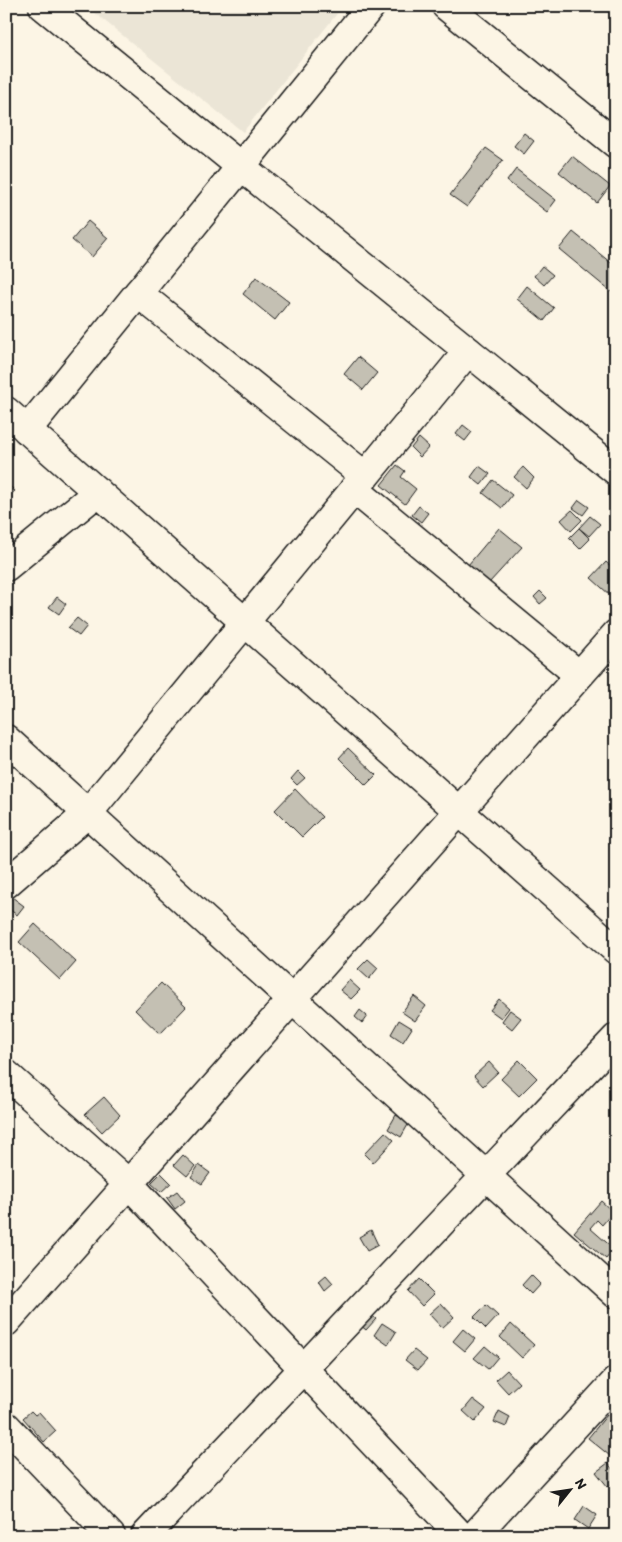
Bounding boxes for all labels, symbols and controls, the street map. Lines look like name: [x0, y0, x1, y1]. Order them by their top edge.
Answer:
north arrow: [544, 1464, 594, 1514]
text: N: [571, 1475, 591, 1492]

